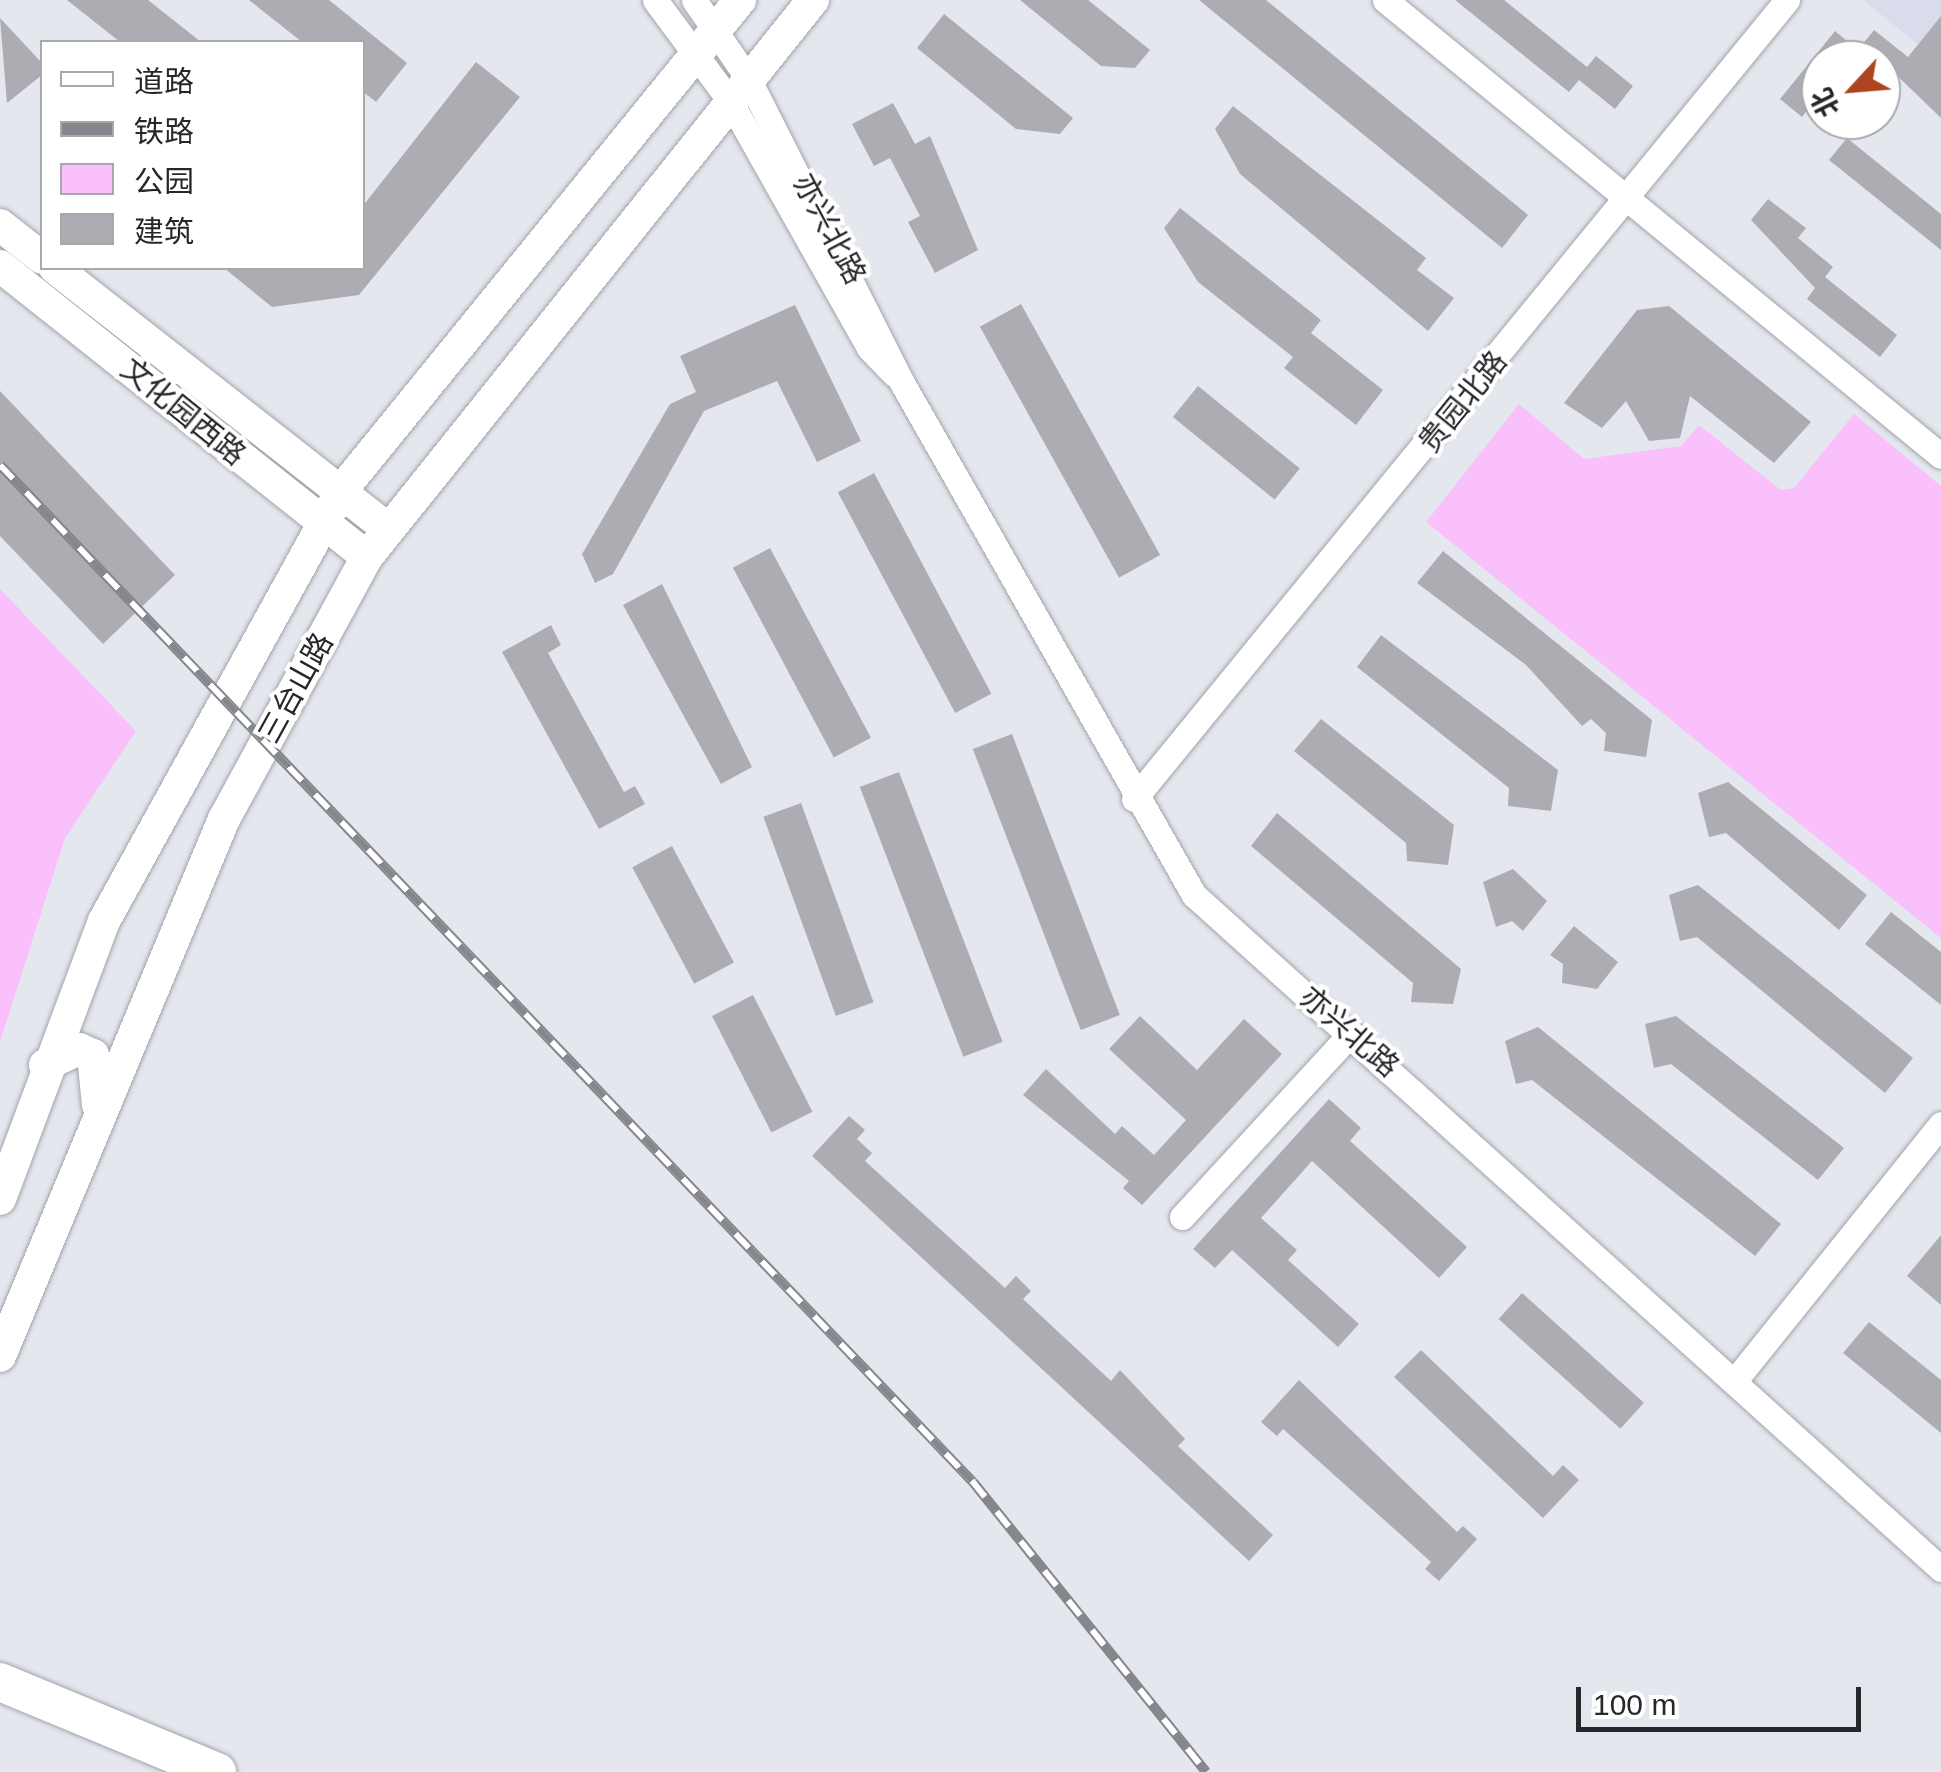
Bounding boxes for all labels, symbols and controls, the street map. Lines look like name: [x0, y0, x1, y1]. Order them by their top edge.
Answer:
legend: [40, 40, 365, 270]
north arrow: [1801, 40, 1901, 140]
text: 道路: [134, 65, 194, 98]
text: 北: [1805, 83, 1845, 122]
text: 铁路: [134, 115, 194, 148]
text: 公园: [134, 165, 194, 198]
street label: 亦兴北路: [785, 168, 873, 290]
text: 建筑: [134, 215, 194, 248]
street label: 贵园北路: [1411, 344, 1515, 460]
street label: 文化园西路: [113, 351, 253, 473]
street label: 三台山路: [251, 627, 341, 749]
street label: 亦兴北路: [1292, 979, 1406, 1085]
scale bar: [1581, 1667, 1866, 1729]
text: 100 m: [1593, 1688, 1676, 1721]

